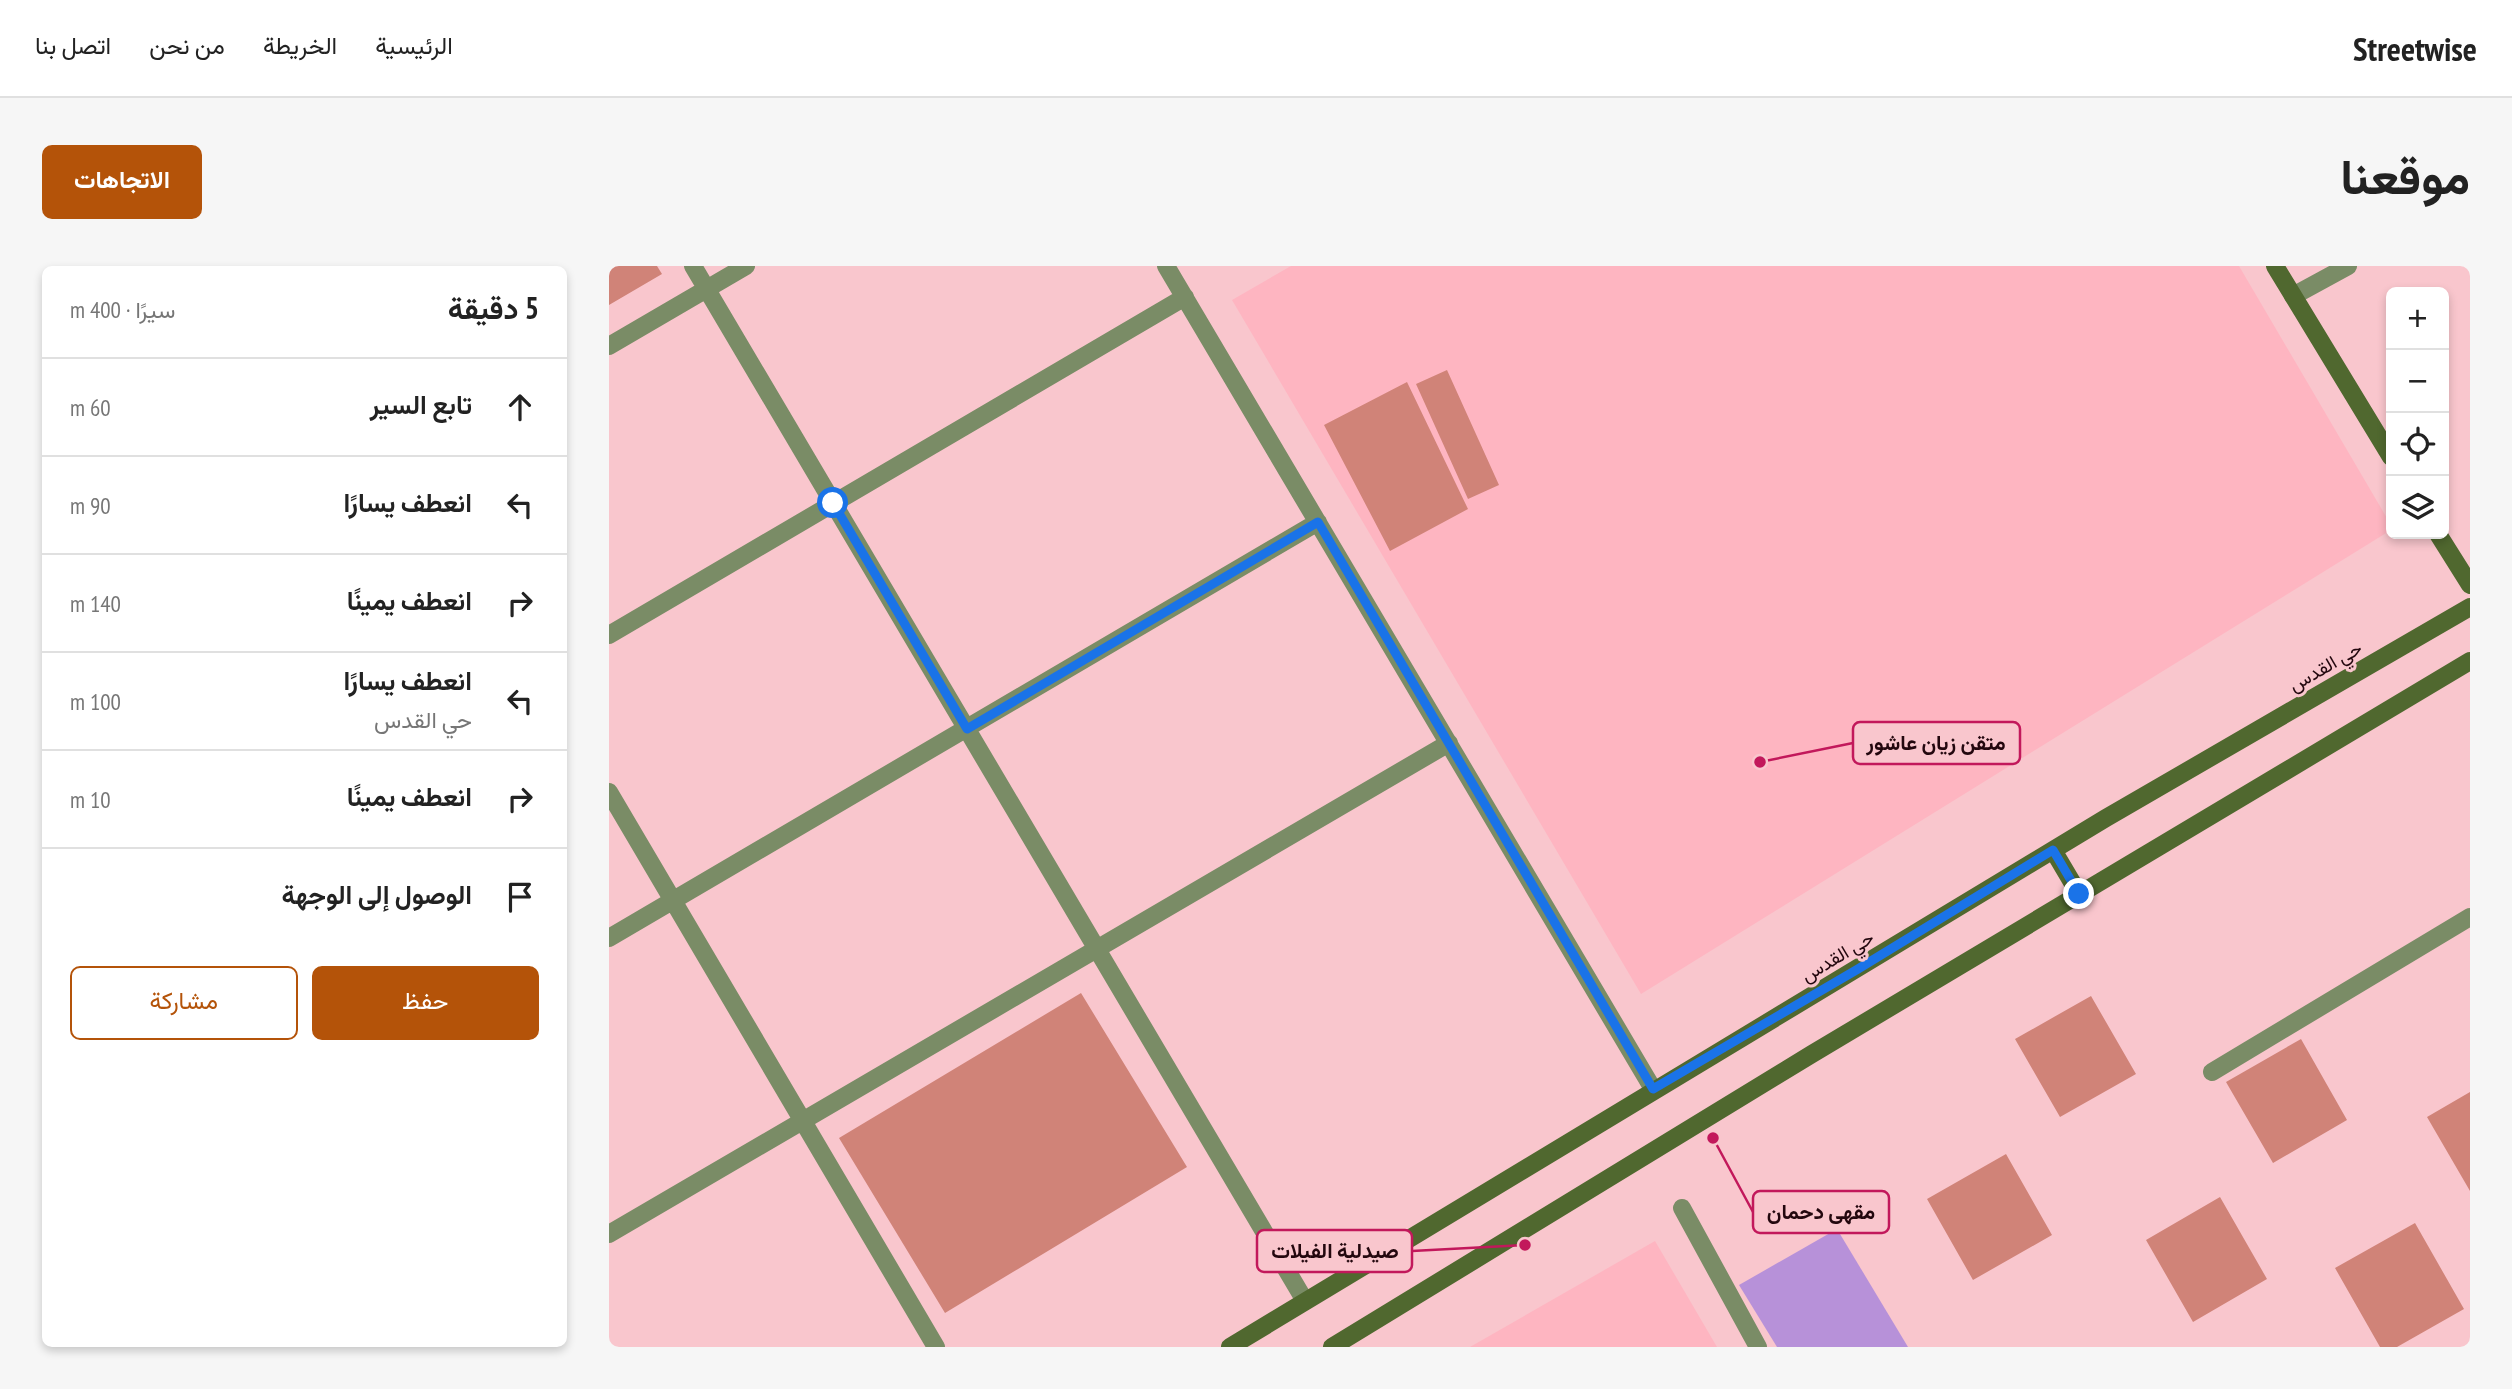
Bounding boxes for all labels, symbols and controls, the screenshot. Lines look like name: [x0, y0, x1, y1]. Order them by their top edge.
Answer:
text: Streetwise: [2353, 27, 2477, 70]
text: اتصل بنا: [35, 30, 111, 61]
text: من نحن: [149, 30, 225, 61]
text: الخريطة: [263, 30, 337, 61]
text: الرئيسية: [375, 30, 453, 61]
text: موقعنا: [2340, 144, 2470, 208]
button: الاتجاهات: [42, 145, 202, 219]
map controls: [2386, 287, 2449, 539]
button: +: [2386, 287, 2449, 350]
text: 5 دقيقة: [448, 288, 539, 327]
text: سيرًا · 400 m: [70, 295, 176, 324]
button: −: [2386, 350, 2449, 413]
text: تابع السير: [370, 388, 472, 421]
icon: ahead: [501, 388, 539, 426]
text: 60 m: [70, 393, 111, 422]
button: locate: [2386, 413, 2449, 476]
button: layers: [2386, 476, 2449, 539]
text: انعطف يسارًا: [344, 486, 472, 519]
icon: left: [501, 486, 539, 524]
route start: [817, 487, 848, 518]
text: 90 m: [70, 491, 111, 520]
text: انعطف يمينًا: [347, 584, 472, 617]
icon: right: [501, 584, 539, 622]
text: 140 m: [70, 589, 121, 618]
street label: حي القدس: [2284, 635, 2368, 700]
text: انعطف يسارًا: [344, 664, 472, 697]
icon: left: [501, 682, 539, 720]
text: 100 m: [70, 687, 121, 716]
text: حي القدس: [374, 705, 472, 734]
callout: متقن زيان عاشور: [1853, 722, 2020, 764]
text: متقن زيان عاشور: [1865, 729, 2006, 756]
text: انعطف يمينًا: [347, 780, 472, 813]
icon: right: [501, 780, 539, 818]
text: 10 m: [70, 785, 111, 814]
text: الوصول إلى الوجهة: [282, 878, 472, 911]
icon: arrive: [501, 878, 539, 916]
route end: [2063, 878, 2094, 909]
street label: حي القدس: [1796, 925, 1880, 991]
button: مشاركة: [70, 966, 298, 1040]
button: حفظ: [312, 966, 539, 1040]
callout: مقهى دحمان: [1753, 1191, 1889, 1233]
text: مقهى دحمان: [1767, 1198, 1875, 1225]
callout: صيدلية الفيلات: [1257, 1230, 1412, 1272]
text: صيدلية الفيلات: [1271, 1237, 1399, 1264]

